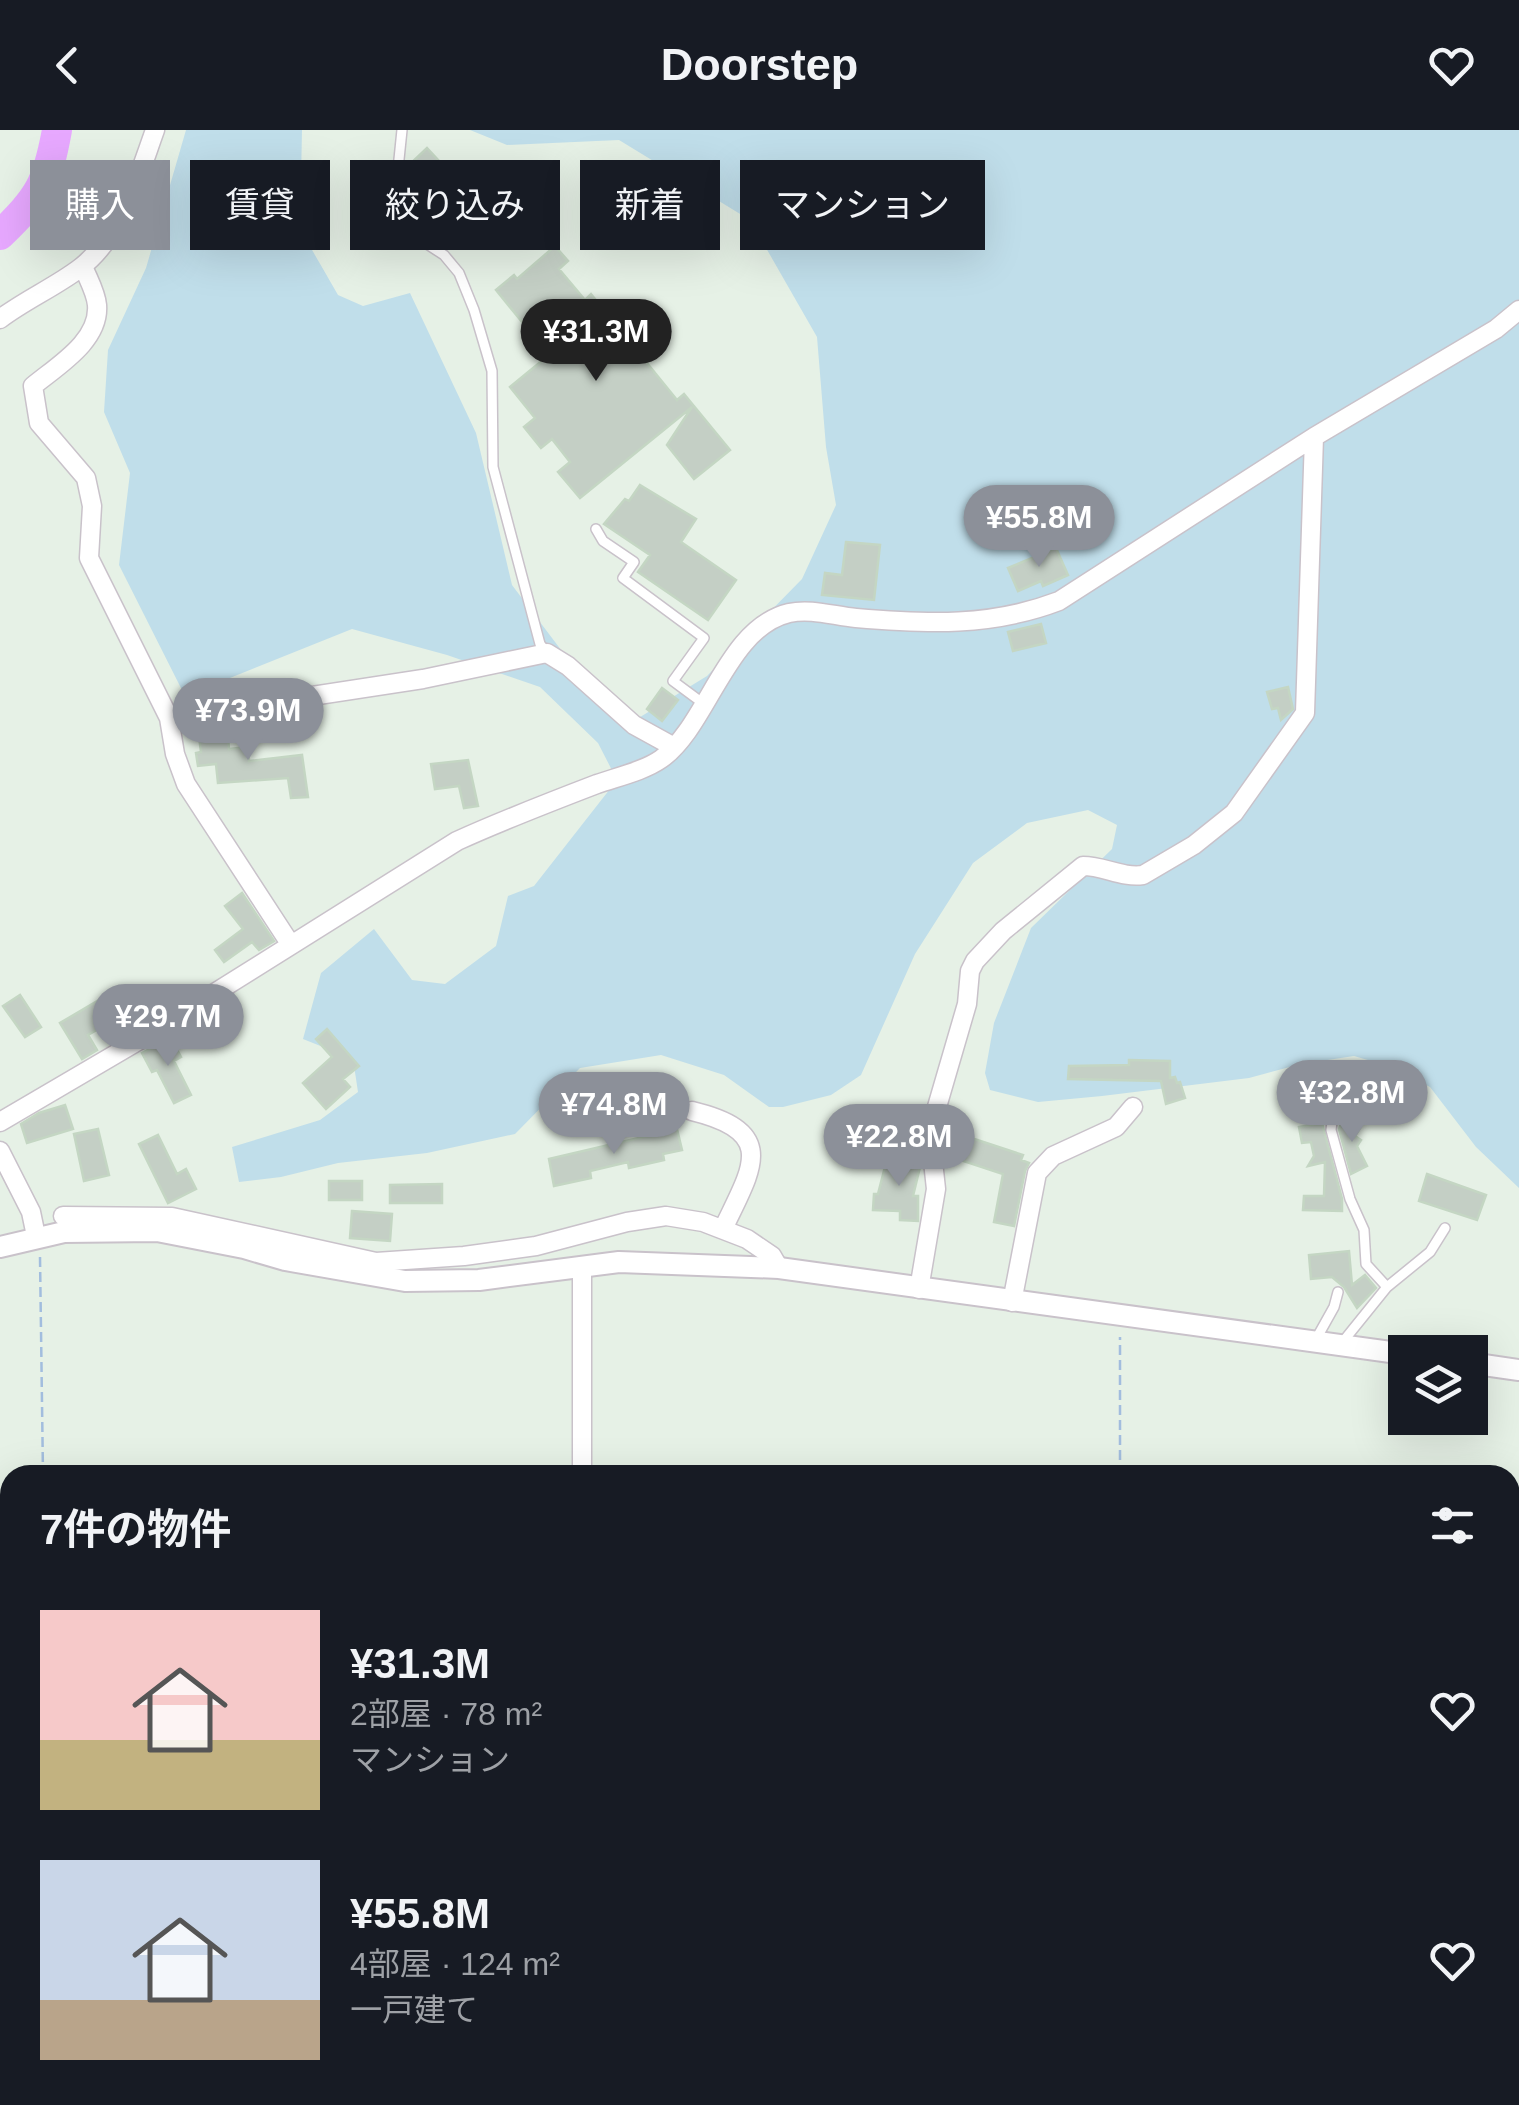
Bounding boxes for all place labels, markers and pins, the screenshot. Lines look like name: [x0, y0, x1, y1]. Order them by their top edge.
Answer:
pin: ¥31.3M: [515, 299, 677, 384]
pin: ¥55.8M: [958, 485, 1120, 570]
pin: ¥73.9M: [167, 678, 329, 763]
pin: ¥29.7M: [87, 984, 249, 1069]
pin: ¥32.8M: [1271, 1060, 1433, 1145]
pin: ¥74.8M: [533, 1072, 695, 1157]
pin: ¥22.8M: [818, 1104, 980, 1189]

